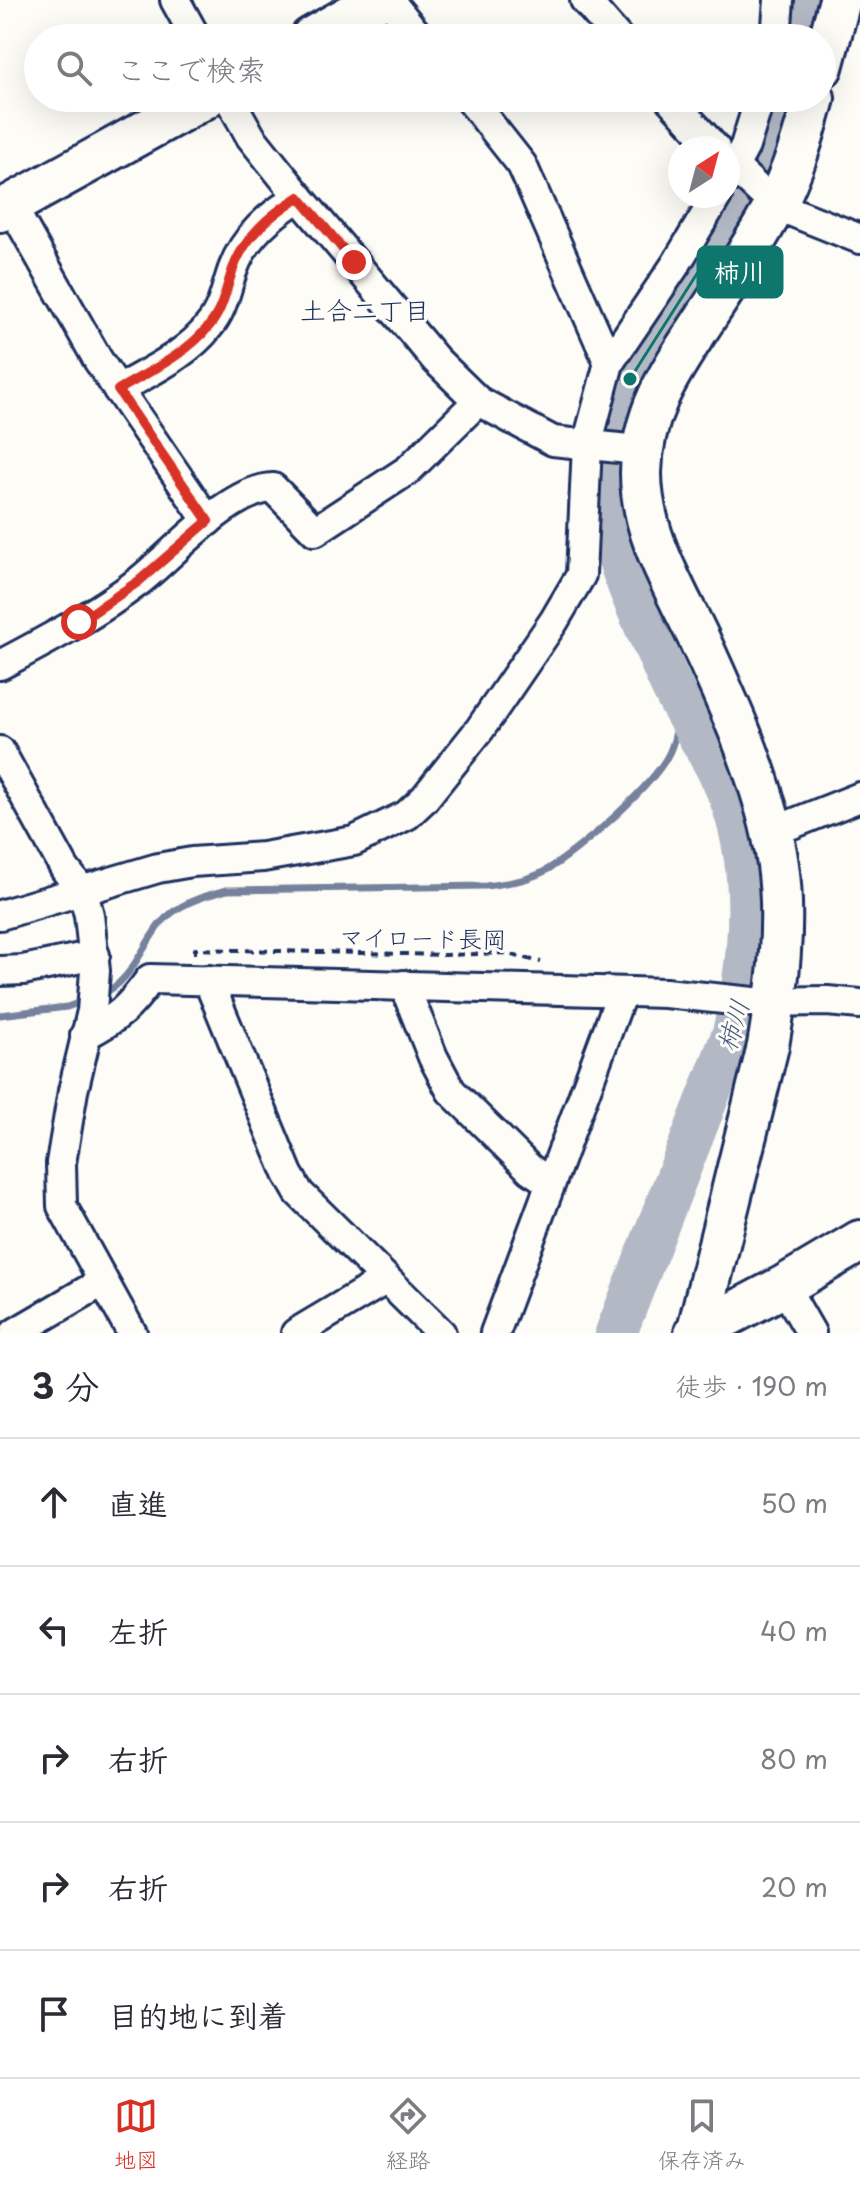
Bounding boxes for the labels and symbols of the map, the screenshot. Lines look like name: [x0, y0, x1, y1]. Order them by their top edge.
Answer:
north arrow: [668, 136, 740, 208]
route end: [336, 244, 372, 280]
callout: 柿川: [698, 247, 782, 297]
text: 柿川: [714, 252, 766, 291]
district label: 土合二丁目: [300, 290, 430, 329]
route start: [61, 604, 97, 640]
street label: マイロード長岡: [339, 918, 507, 956]
water label: 柿川: [706, 994, 758, 1056]

